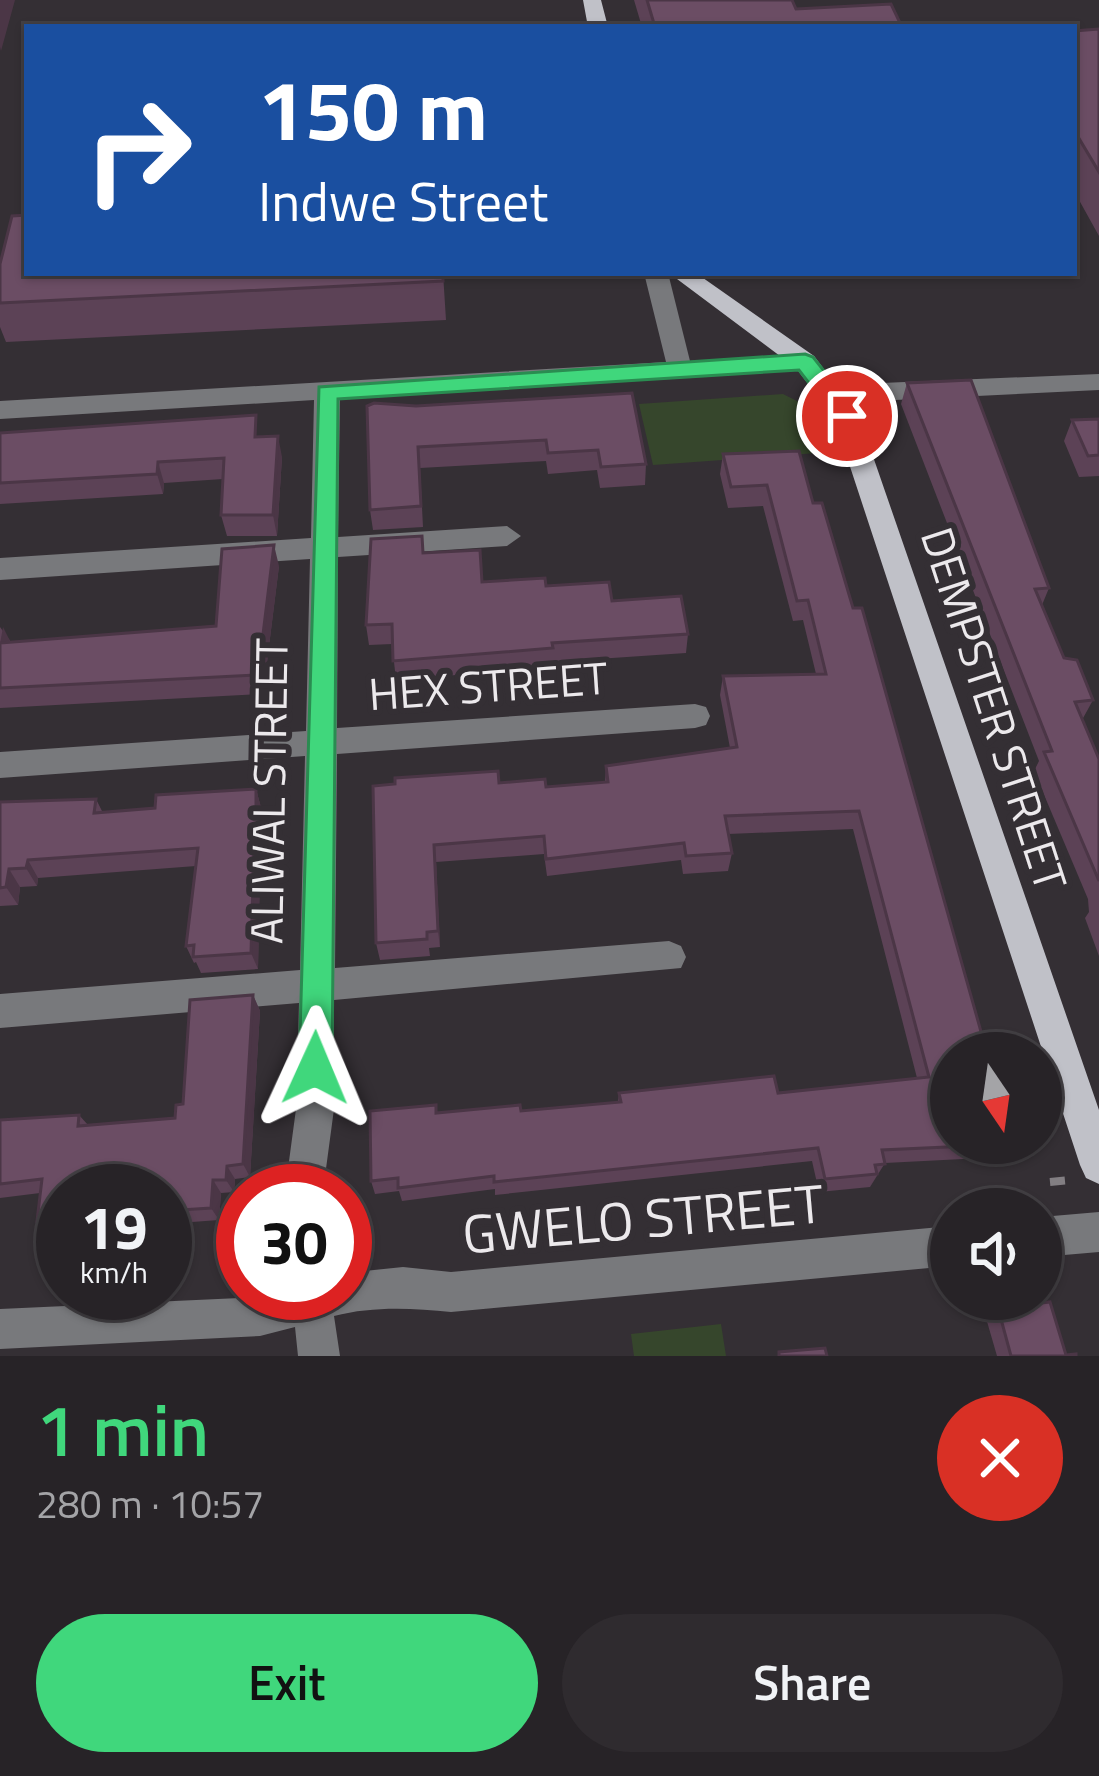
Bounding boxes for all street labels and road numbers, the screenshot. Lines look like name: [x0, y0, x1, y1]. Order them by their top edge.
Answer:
street label: DEMPSTER STREET: [904, 518, 1086, 899]
street label: ALIWAL STREET: [231, 637, 305, 944]
street label: HEX STREET: [366, 643, 610, 727]
street label: GWELO STREET: [459, 1161, 827, 1275]

